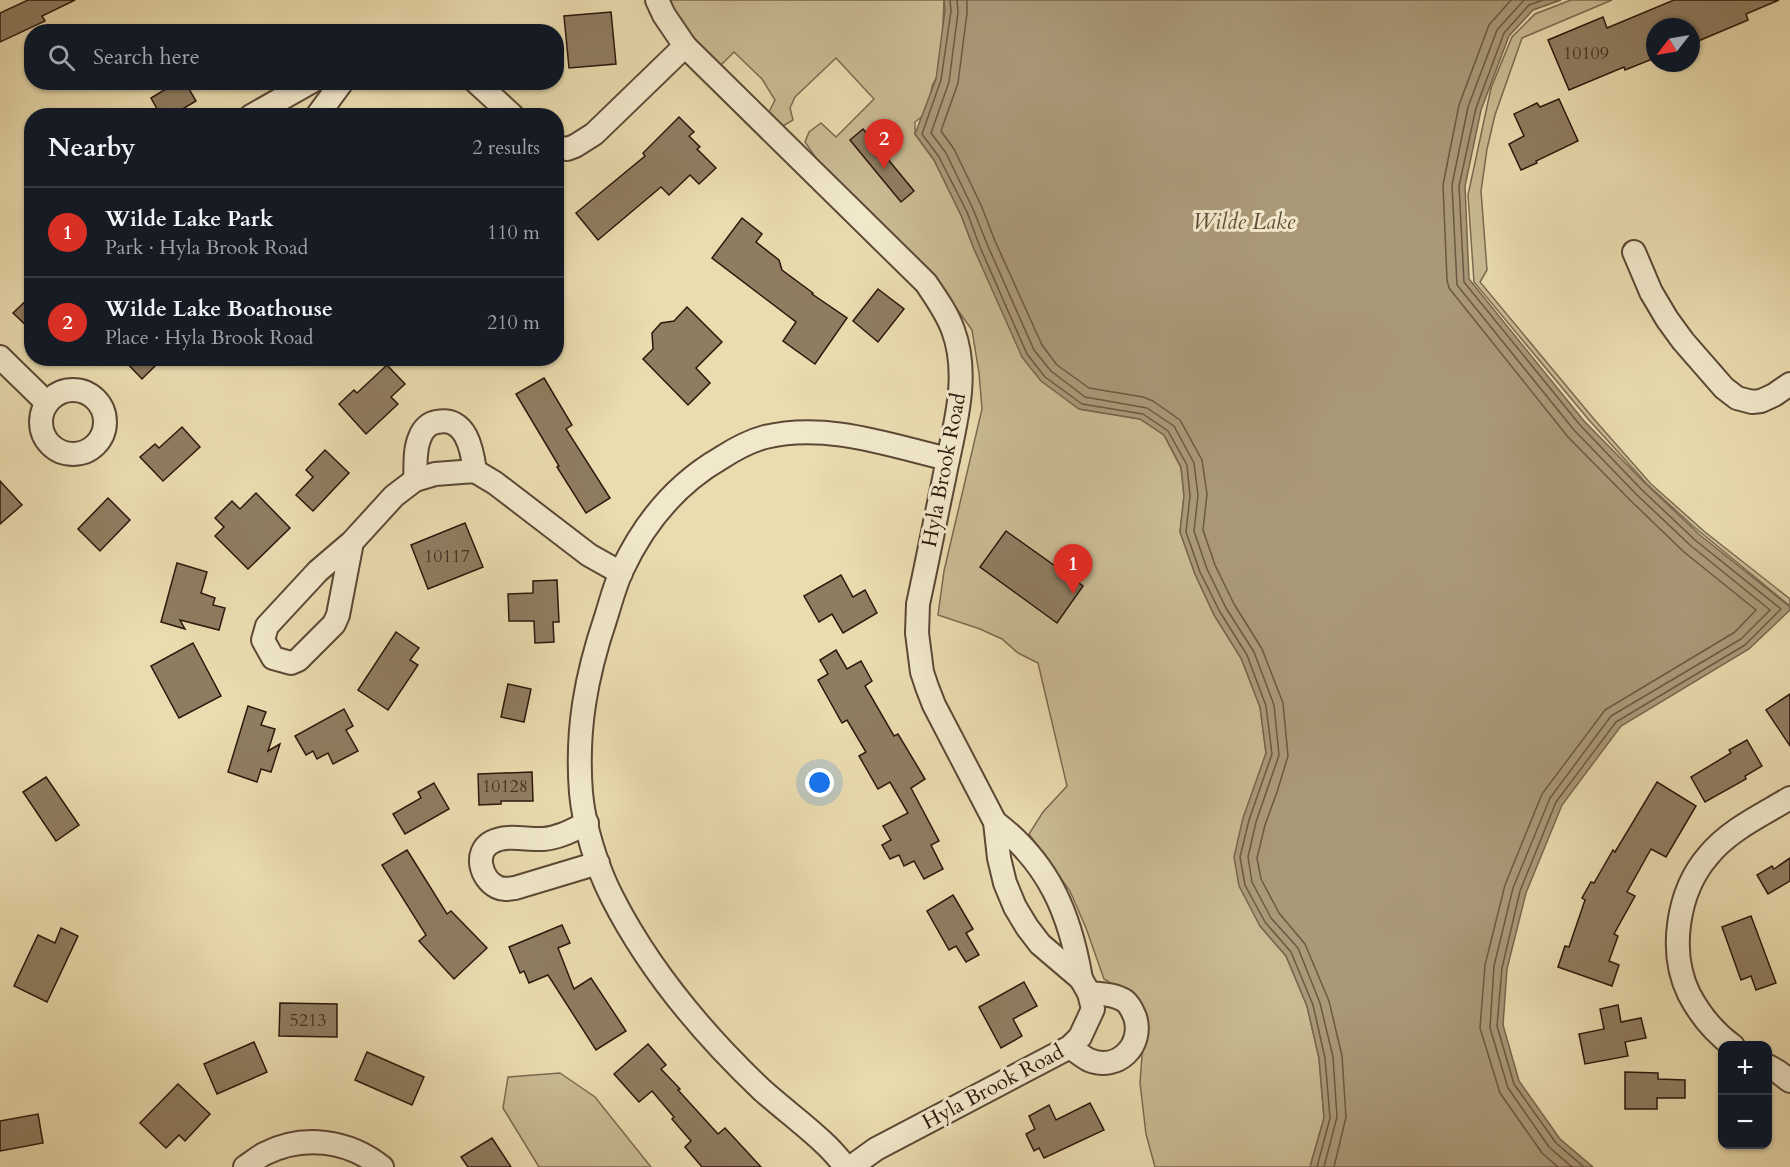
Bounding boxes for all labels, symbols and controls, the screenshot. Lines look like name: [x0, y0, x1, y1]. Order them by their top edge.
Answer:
north arrow: [1646, 18, 1700, 72]
search box: [24, 24, 564, 90]
icon: search: [45, 41, 78, 74]
house number: 10109: [1563, 41, 1609, 66]
text: Search here: [93, 42, 200, 72]
pin: 2: [864, 120, 904, 169]
text: Nearby: [48, 130, 136, 165]
text: 2 results: [472, 134, 540, 161]
text: Wilde Lake Park: [105, 204, 273, 234]
water label: Wilde Lake: [1193, 207, 1296, 237]
text: 1: [62, 219, 73, 246]
text: 110 m: [487, 219, 540, 246]
text: Park · Hyla Brook Road: [105, 234, 308, 261]
text: Wilde Lake Boathouse: [105, 294, 333, 324]
text: 2: [62, 309, 73, 336]
text: 210 m: [487, 309, 540, 336]
text: Place · Hyla Brook Road: [105, 324, 314, 351]
street label: Hyla Brook Road: [915, 390, 973, 550]
house number: 10117: [424, 544, 470, 569]
pin: 1: [1054, 544, 1092, 594]
your location: [805, 768, 834, 797]
house number: 10128: [482, 774, 528, 799]
house number: 5213: [290, 1008, 326, 1033]
street label: Hyla Brook Road: [917, 1037, 1069, 1137]
map controls: [1718, 1041, 1772, 1149]
button: +: [1718, 1041, 1772, 1095]
button: −: [1718, 1095, 1772, 1149]

